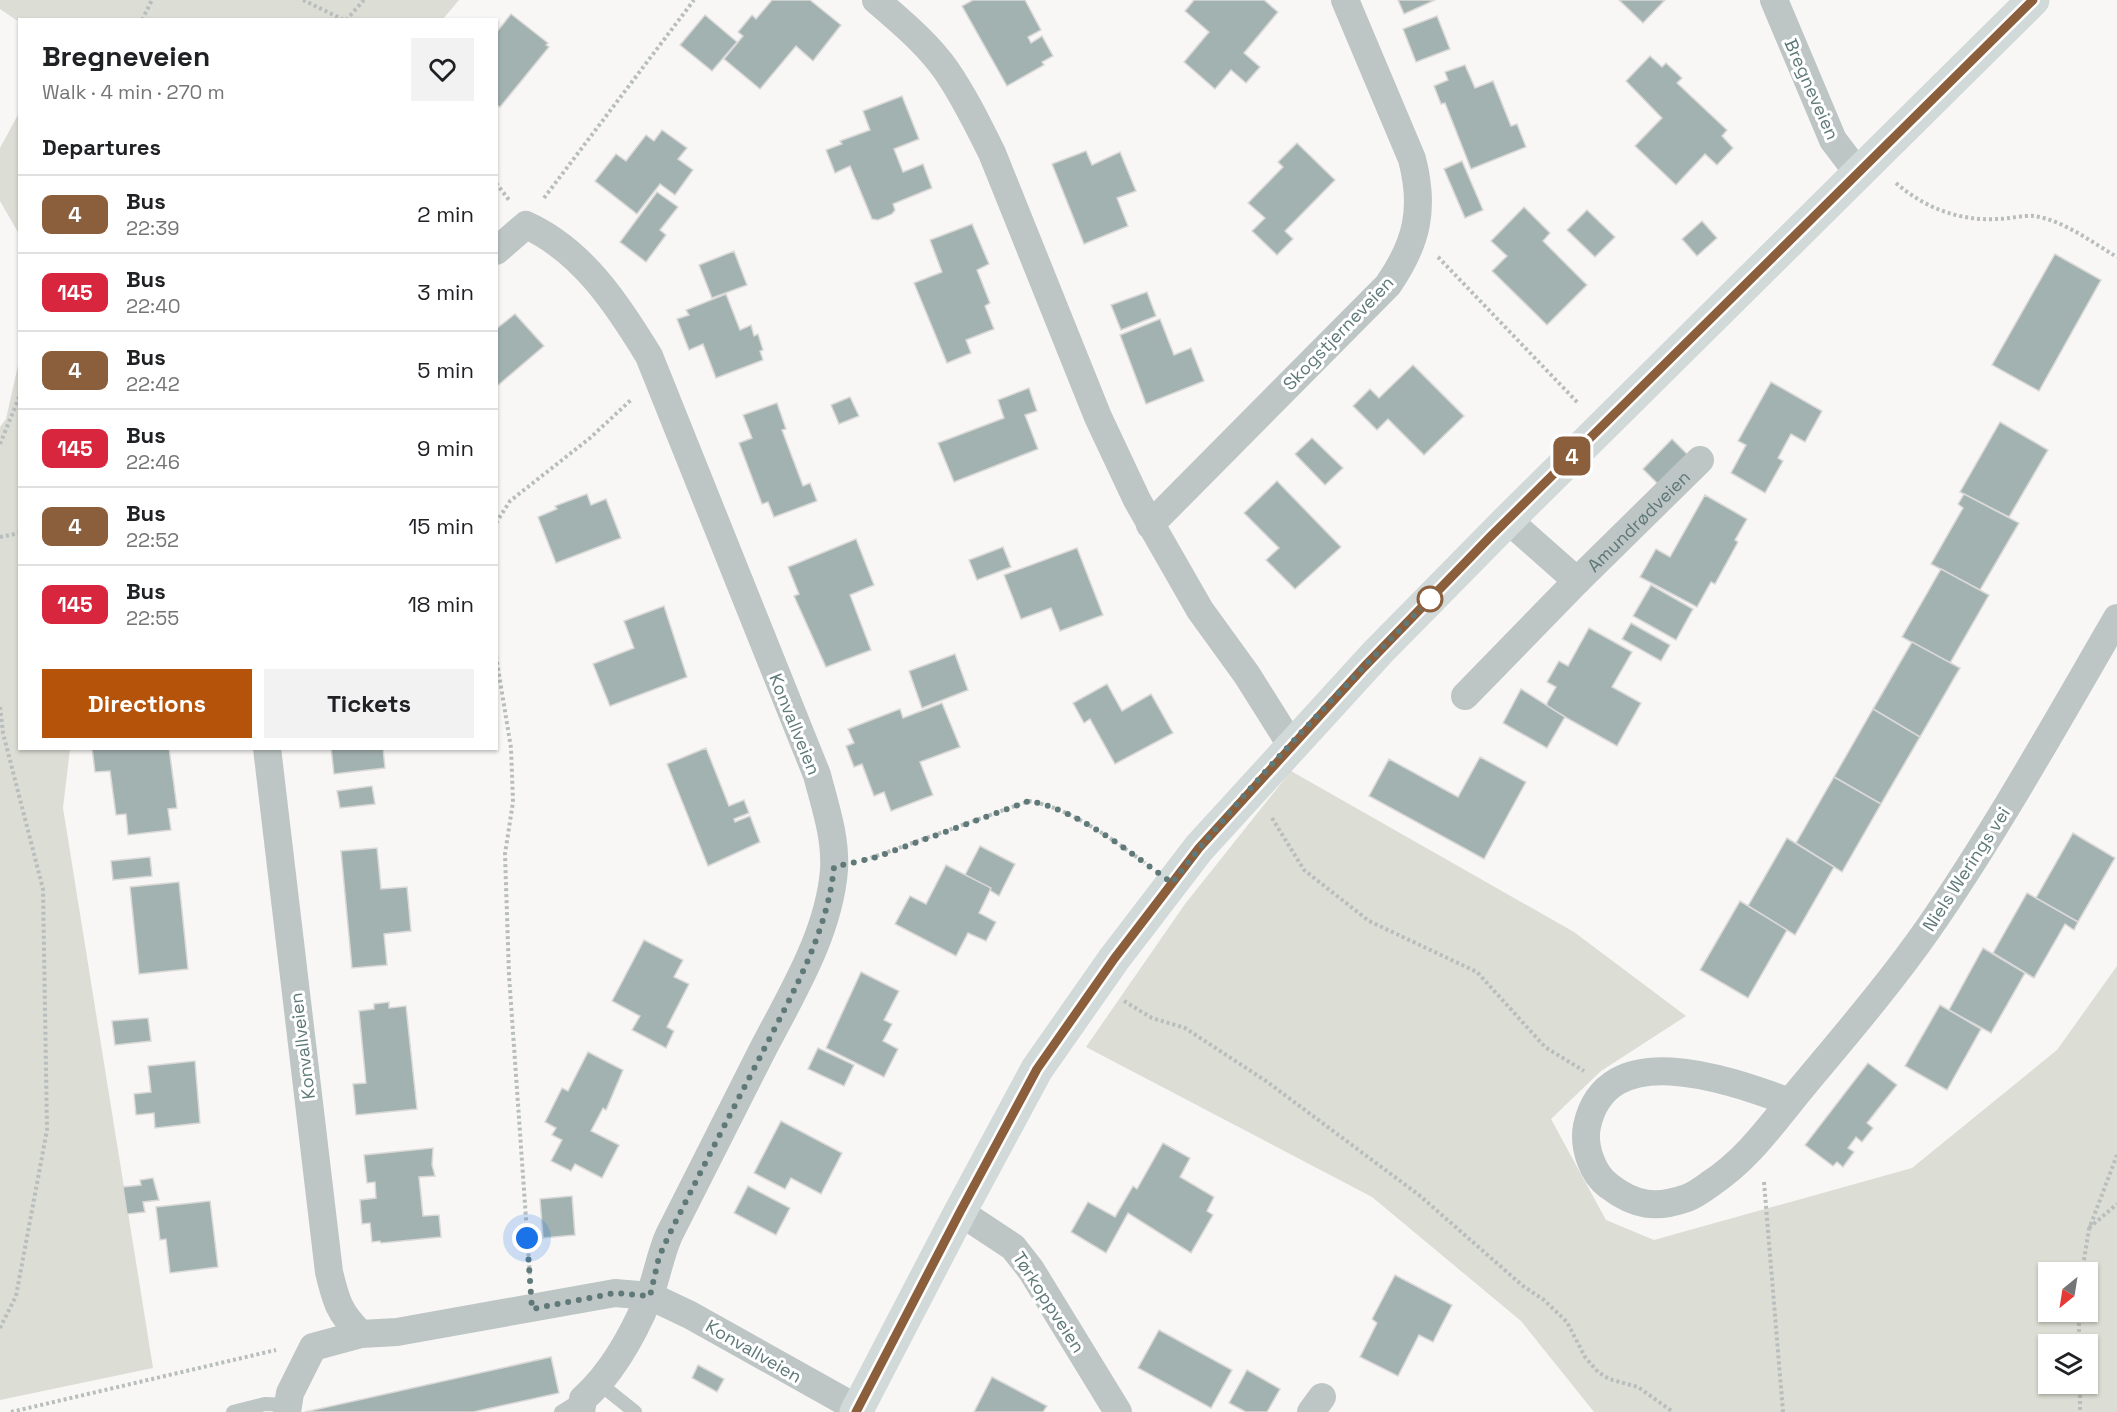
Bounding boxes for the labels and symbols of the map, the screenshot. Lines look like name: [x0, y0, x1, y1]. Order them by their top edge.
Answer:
street label: Bregneveien: [1780, 35, 1844, 143]
street label: Skogstjerneveien: [1278, 271, 1398, 395]
line badge: 4: [1552, 436, 1592, 476]
street label: Amundrødveien: [1582, 465, 1695, 577]
unlabelled marker: [1417, 586, 1443, 612]
street label: Konvallveien: [764, 670, 826, 778]
street label: Niels Werings vei: [1917, 802, 2015, 936]
street label: Konvallveien: [284, 991, 320, 1101]
your location: [512, 1223, 542, 1253]
street label: Tørkoppveien: [1008, 1247, 1090, 1357]
north arrow: [2038, 1262, 2098, 1322]
street label: Konvallveien: [702, 1314, 806, 1388]

